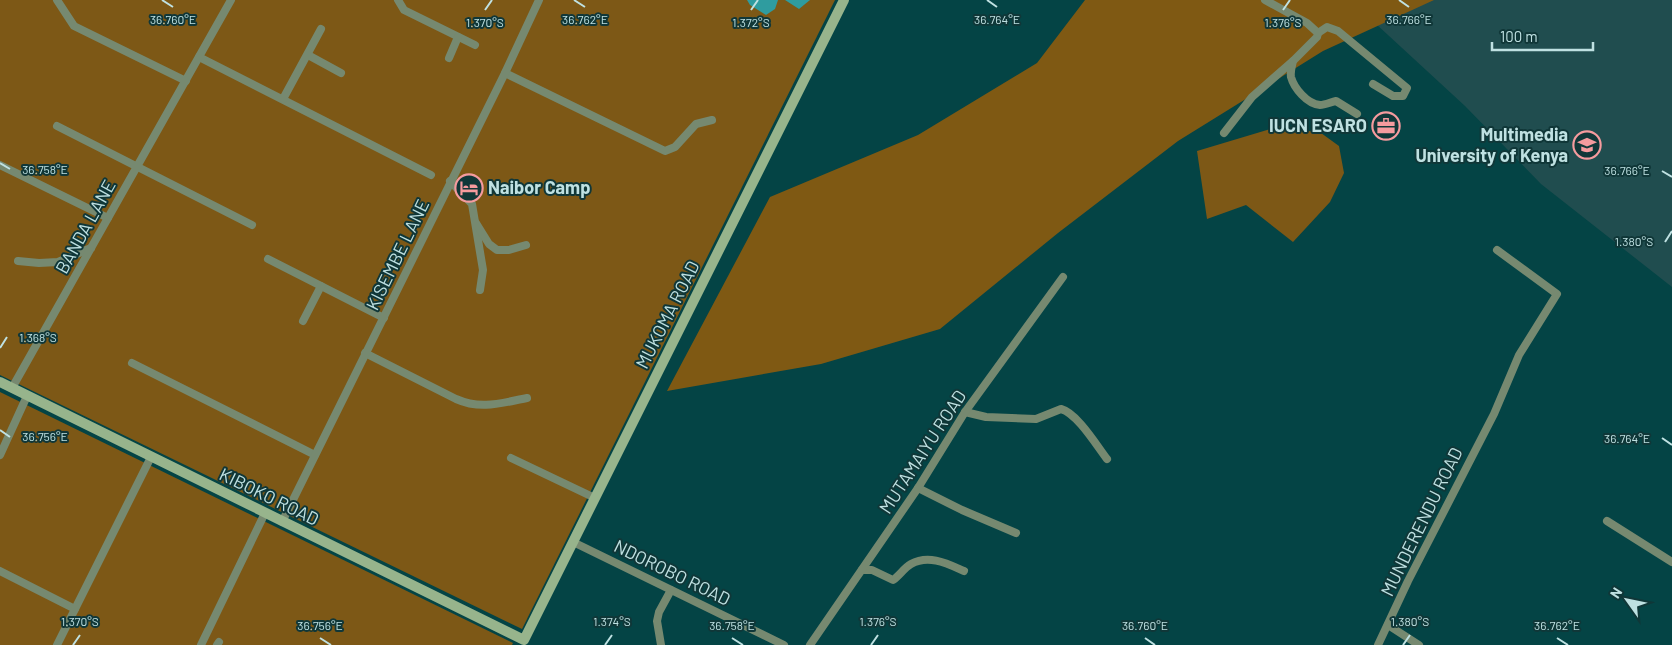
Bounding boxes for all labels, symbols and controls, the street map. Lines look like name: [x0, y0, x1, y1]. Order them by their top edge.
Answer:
text: 36.760°E: [150, 12, 196, 26]
text: 36.762°E: [562, 12, 608, 26]
text: 36.764°E: [974, 12, 1020, 26]
text: 36.766°E: [1386, 12, 1432, 26]
text: 1.370°S: [466, 15, 504, 29]
text: 1.372°S: [732, 15, 770, 29]
text: 1.376°S: [1264, 15, 1302, 29]
scale bar: [1492, 20, 1593, 52]
text: 100 m: [1500, 27, 1538, 45]
office icon: IUCN ESARO: [1371, 111, 1401, 141]
place label: IUCN ESARO: [1269, 114, 1367, 136]
place label: Multimedia University of Kenya: [1415, 123, 1568, 166]
school or university icon: Multimedia University of Kenya: [1572, 130, 1602, 160]
text: 36.758°E: [22, 162, 68, 176]
text: 36.766°E: [1604, 163, 1650, 177]
hotel icon: Naibor Camp: [454, 173, 484, 203]
street label: BANDA LANE: [50, 176, 120, 277]
place label: Naibor Camp: [488, 176, 590, 198]
street label: KISEMBE LANE: [361, 196, 433, 314]
text: 1.380°S: [1615, 234, 1653, 248]
street label: MUKOMA ROAD: [630, 257, 704, 372]
text: 1.368°S: [19, 330, 57, 344]
street label: MUTAMAIYU ROAD: [874, 386, 970, 517]
text: 36.756°E: [22, 429, 68, 443]
text: 36.764°E: [1604, 431, 1650, 445]
street label: MUNDERENDU ROAD: [1376, 444, 1467, 600]
street label: KIBOKO ROAD: [216, 463, 323, 530]
street label: NDOROBO ROAD: [611, 534, 734, 610]
north arrow: [1602, 575, 1652, 625]
text: N: [1606, 584, 1625, 601]
text: 1.370°S: [61, 614, 99, 628]
text: 1.374°S: [593, 614, 631, 628]
text: 1.376°S: [859, 614, 897, 628]
text: 1.380°S: [1391, 614, 1429, 628]
text: 36.756°E: [297, 618, 343, 632]
text: 36.758°E: [709, 618, 755, 632]
text: 36.760°E: [1122, 618, 1168, 632]
text: 36.762°E: [1534, 618, 1580, 632]

